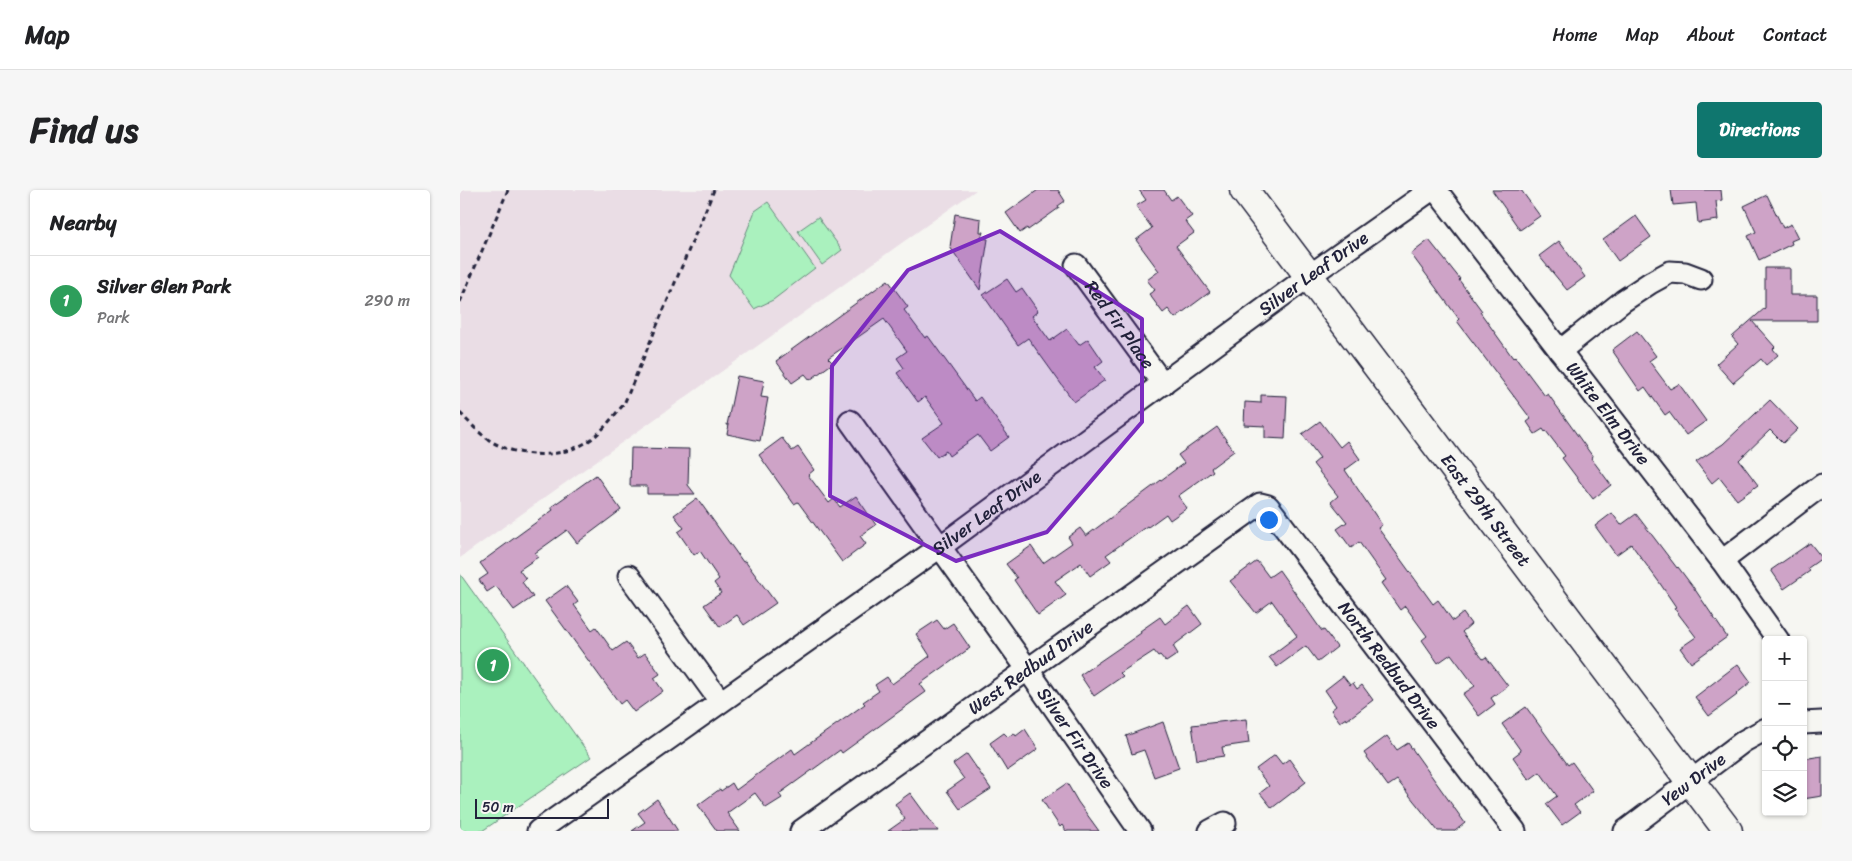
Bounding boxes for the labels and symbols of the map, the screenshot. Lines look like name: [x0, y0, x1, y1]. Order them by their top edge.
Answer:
street label: Silver Leaf Drive: [1251, 222, 1376, 324]
street label: Red Fir Place: [1076, 273, 1163, 376]
street label: White Elm Drive: [1557, 354, 1659, 472]
street label: East 29th Street: [1432, 446, 1539, 574]
street label: Silver Leaf Drive: [925, 461, 1049, 564]
your location: [1256, 507, 1282, 533]
street label: North Redbud Drive: [1330, 594, 1449, 737]
street label: West Redbud Drive: [961, 611, 1100, 723]
pin: 1: [477, 646, 509, 684]
street label: Silver Fir Drive: [1028, 680, 1122, 796]
street label: Yew Drive: [1654, 744, 1733, 814]
scale bar: [475, 796, 609, 819]

